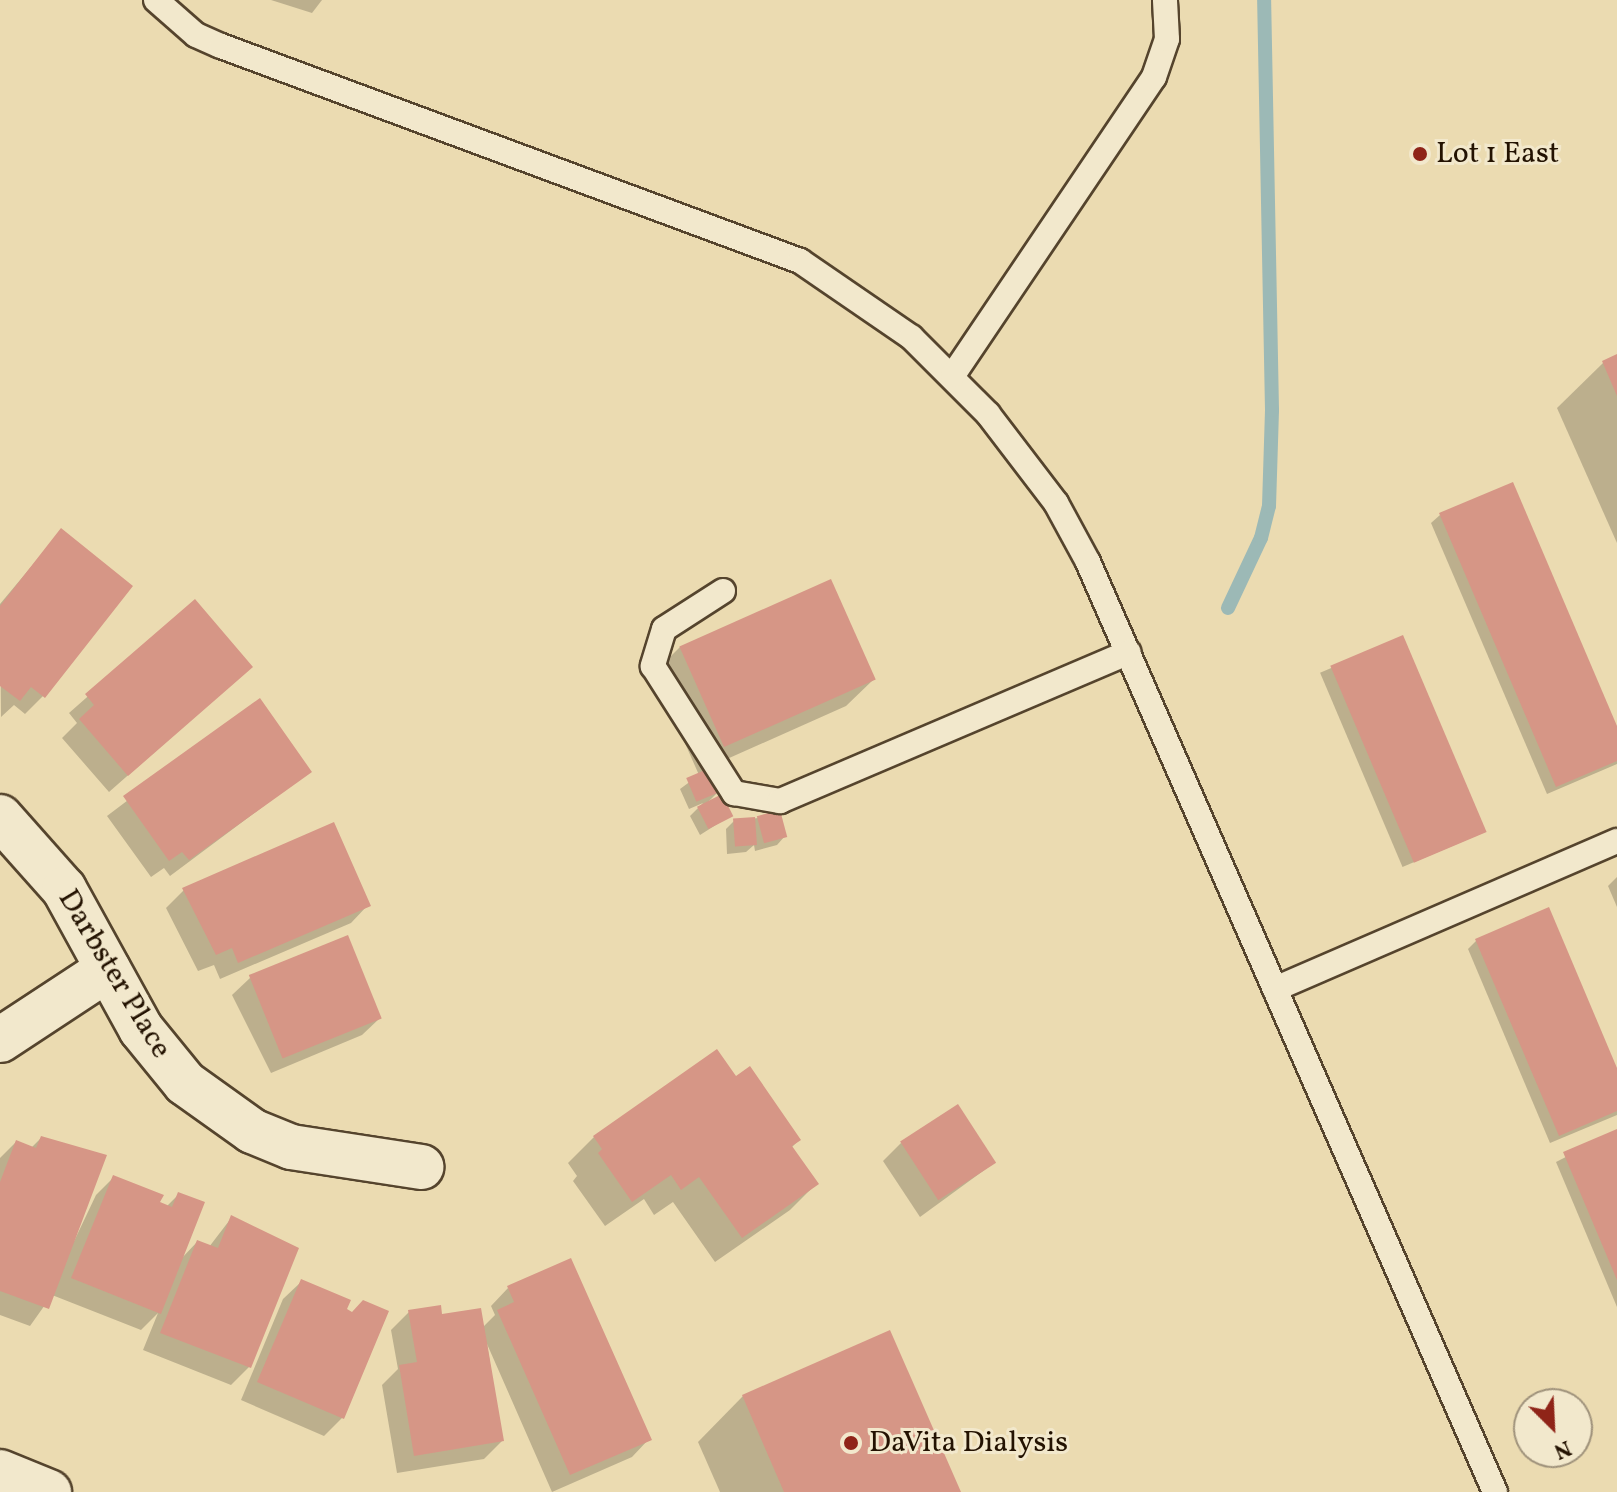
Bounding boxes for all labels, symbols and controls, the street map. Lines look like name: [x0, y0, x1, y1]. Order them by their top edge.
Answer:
place label: Lot 1 East: [1436, 136, 1559, 172]
marker: Lot 1 East: [1411, 145, 1429, 163]
street label: Darbster Place: [49, 883, 179, 1065]
north arrow: [1513, 1388, 1593, 1468]
place label: DaVita Dialysis: [869, 1425, 1068, 1461]
text: N: [1549, 1431, 1576, 1466]
marker: DaVita Dialysis: [840, 1432, 862, 1454]

